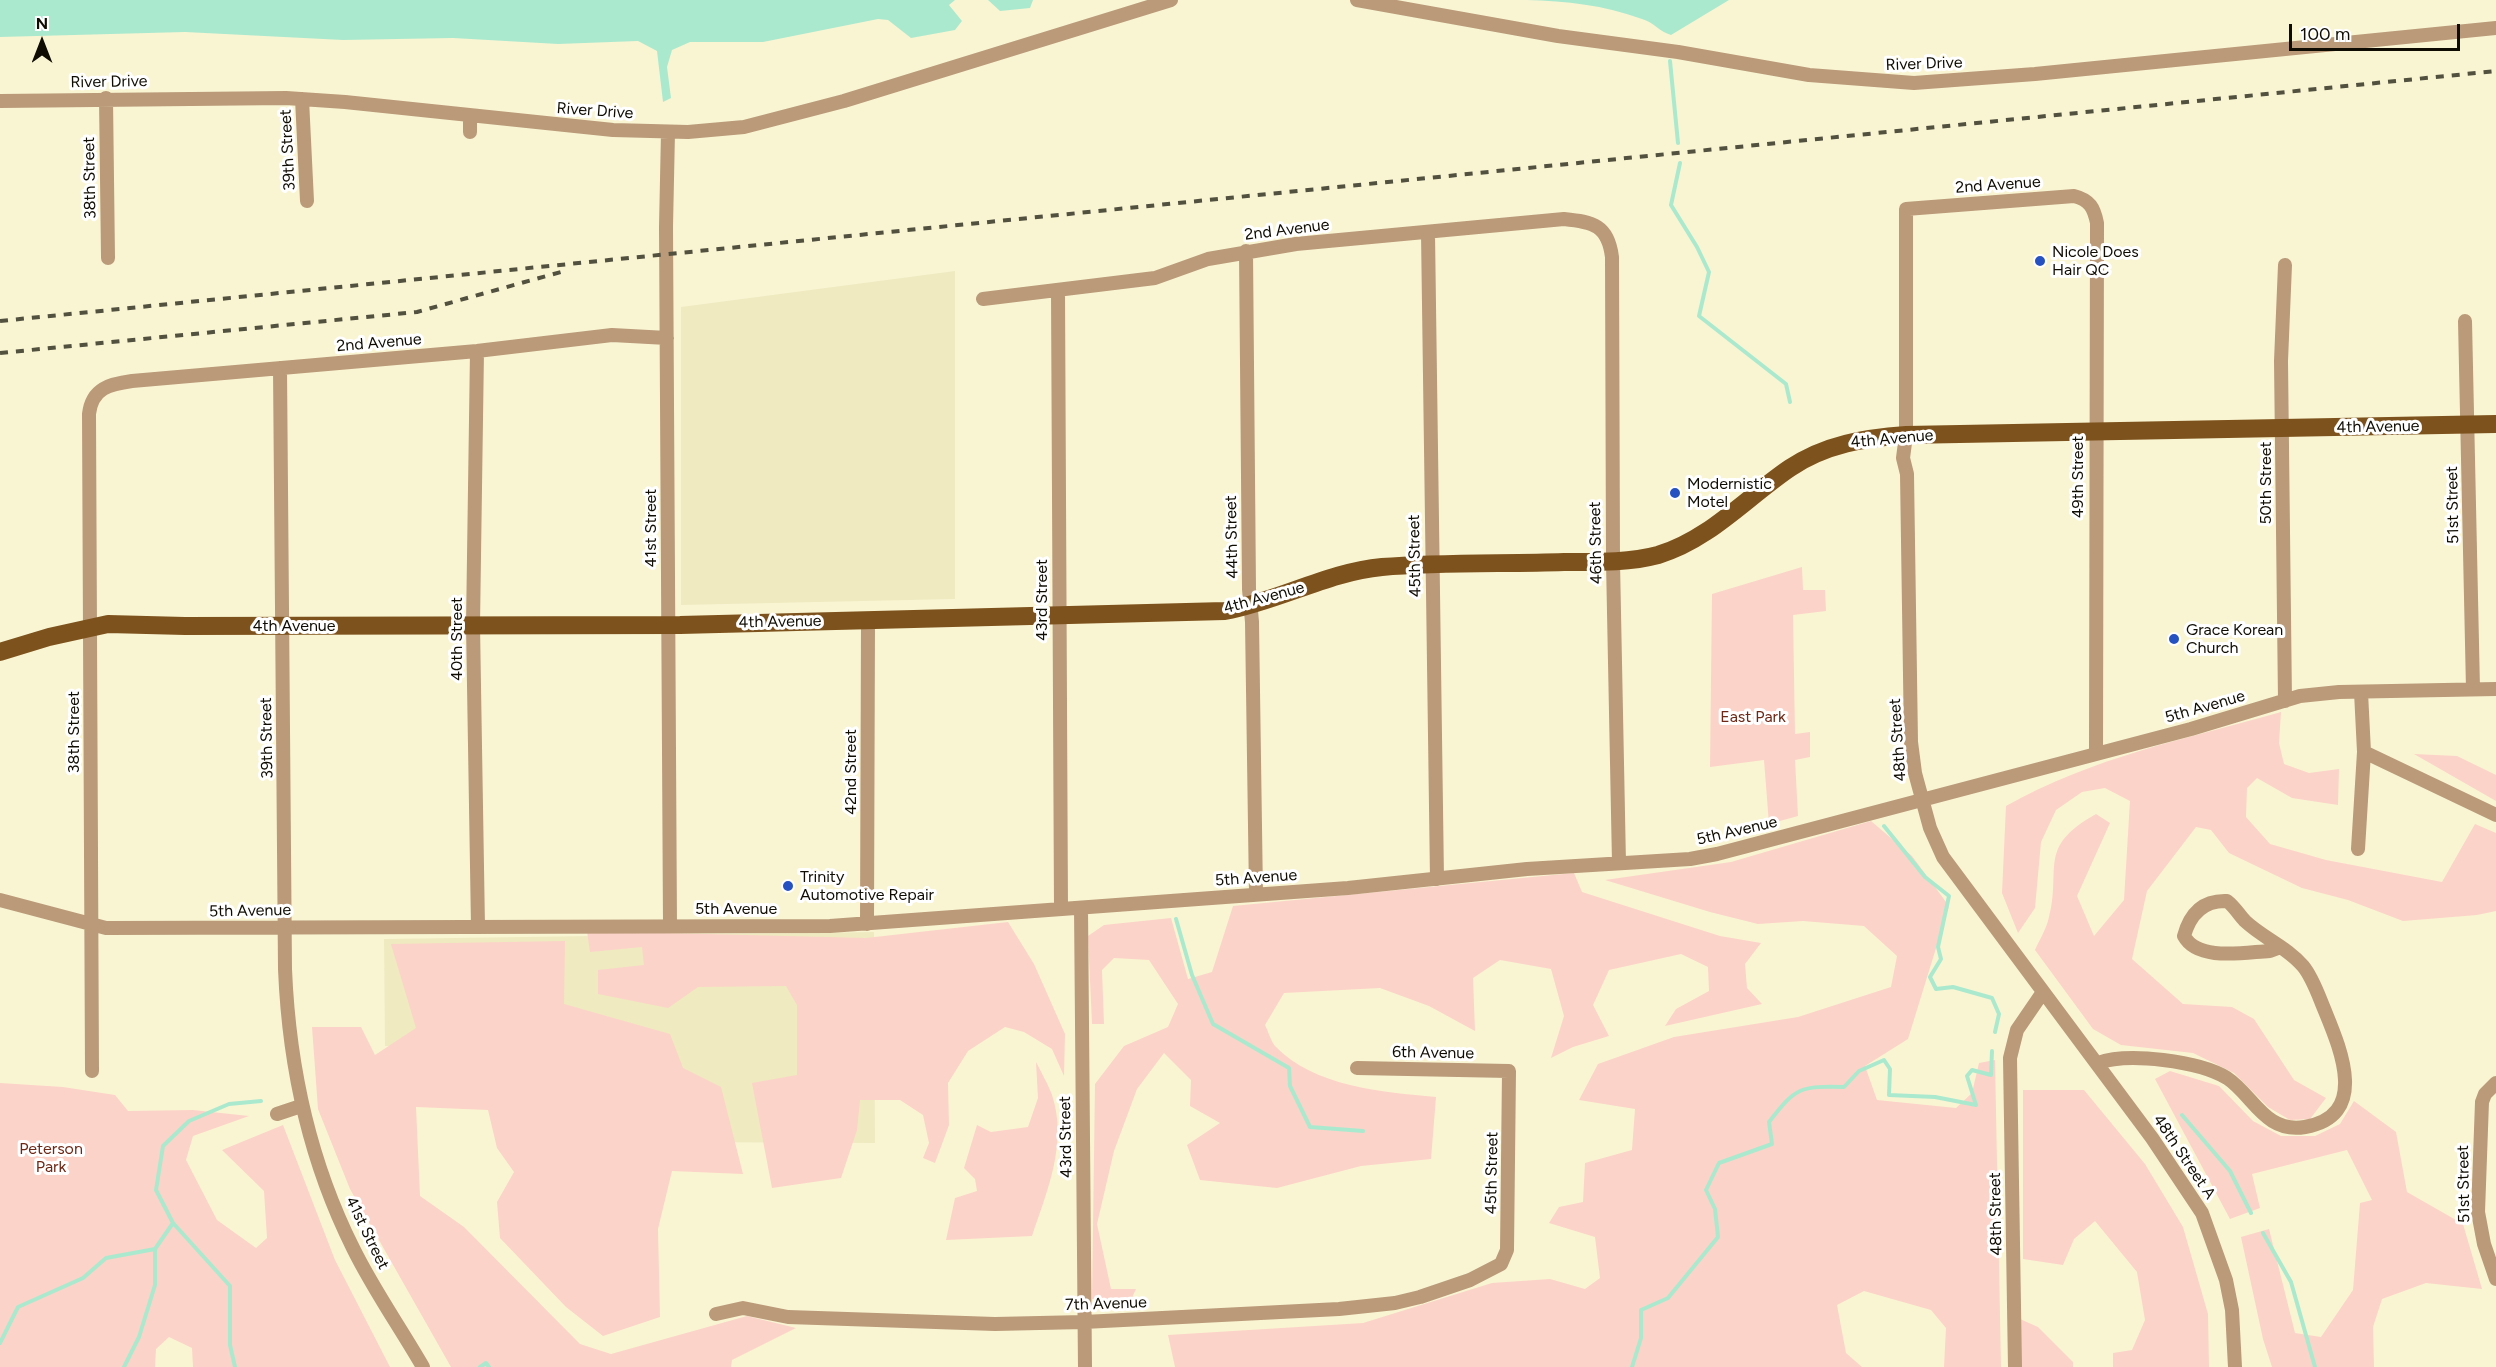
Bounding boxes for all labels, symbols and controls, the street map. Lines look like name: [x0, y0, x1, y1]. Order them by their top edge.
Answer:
north arrow: [12, 12, 72, 72]
scale bar: [2292, 12, 2463, 50]
text: N: [36, 14, 48, 33]
text: 100 m: [2300, 23, 2350, 45]
street label: River Drive: [1885, 53, 1963, 75]
street label: River Drive: [70, 72, 148, 92]
street label: River Drive: [556, 99, 634, 123]
street label: 39th Street: [276, 109, 300, 191]
street label: 38th Street: [80, 137, 100, 219]
street label: 2nd Avenue: [1955, 172, 2041, 198]
street label: 2nd Avenue: [1243, 215, 1331, 245]
place label: Nicole Does Hair QC: [2052, 242, 2139, 280]
marker: Nicole Does Hair QC: [2033, 254, 2047, 268]
street label: 2nd Avenue: [336, 330, 422, 356]
street label: 4th Avenue: [2336, 417, 2420, 437]
street label: 4th Avenue: [1850, 426, 1934, 452]
street label: 49th Street: [2068, 436, 2088, 518]
street label: 50th Street: [2256, 441, 2276, 525]
street label: 51st Street: [2443, 466, 2463, 544]
place label: Modernistic Motel: [1687, 474, 1772, 512]
marker: Modernistic Motel: [1668, 486, 1682, 500]
street label: 41st Street: [641, 489, 661, 567]
street label: 44th Street: [1222, 495, 1242, 579]
street label: 46th Street: [1586, 501, 1606, 585]
street label: 45th Street: [1405, 514, 1425, 598]
street label: 43rd Street: [1032, 559, 1052, 641]
street label: 4th Avenue: [1221, 578, 1307, 618]
street label: 40th Street: [447, 597, 467, 681]
street label: 4th Avenue: [738, 612, 822, 632]
street label: 4th Avenue: [253, 616, 335, 636]
place label: Grace Korean Church: [2186, 620, 2283, 658]
marker: Grace Korean Church: [2167, 632, 2181, 646]
street label: 5th Avenue: [2163, 686, 2247, 728]
street label: 38th Street: [64, 691, 84, 773]
street label: 39th Street: [257, 697, 277, 779]
street label: 48th Street: [1886, 698, 1910, 782]
park label: East Park: [1720, 707, 1786, 727]
street label: 42nd Street: [841, 729, 861, 815]
street label: 5th Avenue: [1695, 812, 1779, 850]
street label: 5th Avenue: [1214, 866, 1298, 890]
place label: Trinity Automotive Repair: [800, 867, 934, 905]
marker: Trinity Automotive Repair: [781, 879, 795, 893]
street label: 5th Avenue: [695, 899, 777, 919]
street label: 5th Avenue: [209, 901, 291, 921]
street label: 6th Avenue: [1392, 1043, 1474, 1063]
street label: 43rd Street: [1056, 1096, 1076, 1178]
street label: 48th Street A: [2149, 1111, 2219, 1203]
street label: 45th Street: [1482, 1131, 1502, 1215]
park label: Peterson Park: [19, 1139, 83, 1177]
street label: 51st Street: [2454, 1145, 2474, 1223]
street label: 48th Street: [1986, 1172, 2006, 1256]
street label: 41st Street: [341, 1193, 393, 1273]
street label: 7th Avenue: [1065, 1293, 1147, 1315]

